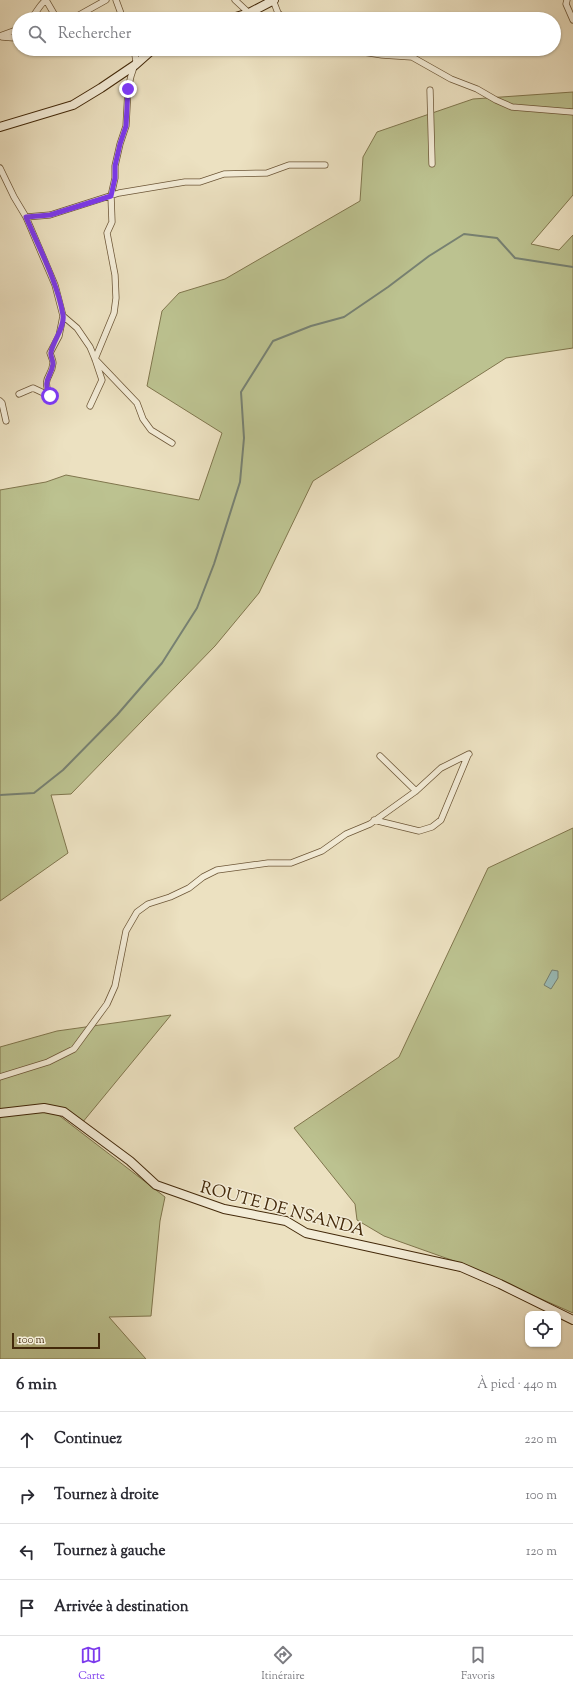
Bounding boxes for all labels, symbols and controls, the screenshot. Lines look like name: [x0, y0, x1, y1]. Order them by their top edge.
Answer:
search box: [12, 12, 561, 56]
icon: search: [26, 23, 48, 45]
text: Rechercher: [58, 24, 131, 45]
route end: [119, 80, 137, 98]
route start: [41, 387, 59, 405]
street label: ROUTE DE NSANDA: [197, 1176, 368, 1244]
map controls: [525, 1311, 561, 1347]
button: locate: [525, 1311, 561, 1347]
scale bar: [12, 1331, 100, 1350]
text: 100 m: [18, 1332, 45, 1348]
text: 6 min: [16, 1373, 57, 1397]
text: À pied · 440 m: [477, 1376, 557, 1394]
icon: ahead: [16, 1429, 38, 1451]
text: Continuez: [54, 1429, 122, 1450]
text: 220 m: [524, 1431, 557, 1449]
icon: right: [16, 1485, 38, 1507]
text: Tournez à droite: [54, 1485, 159, 1506]
text: 100 m: [525, 1487, 557, 1505]
icon: left: [16, 1541, 38, 1563]
text: Tournez à gauche: [54, 1541, 165, 1562]
text: 120 m: [526, 1543, 557, 1561]
icon: arrive: [16, 1597, 38, 1619]
text: Arrivée à destination: [54, 1597, 189, 1618]
tab: Carte: [78, 1644, 105, 1684]
tab: Itinéraire: [261, 1644, 305, 1684]
tab: Favoris: [461, 1644, 495, 1684]

